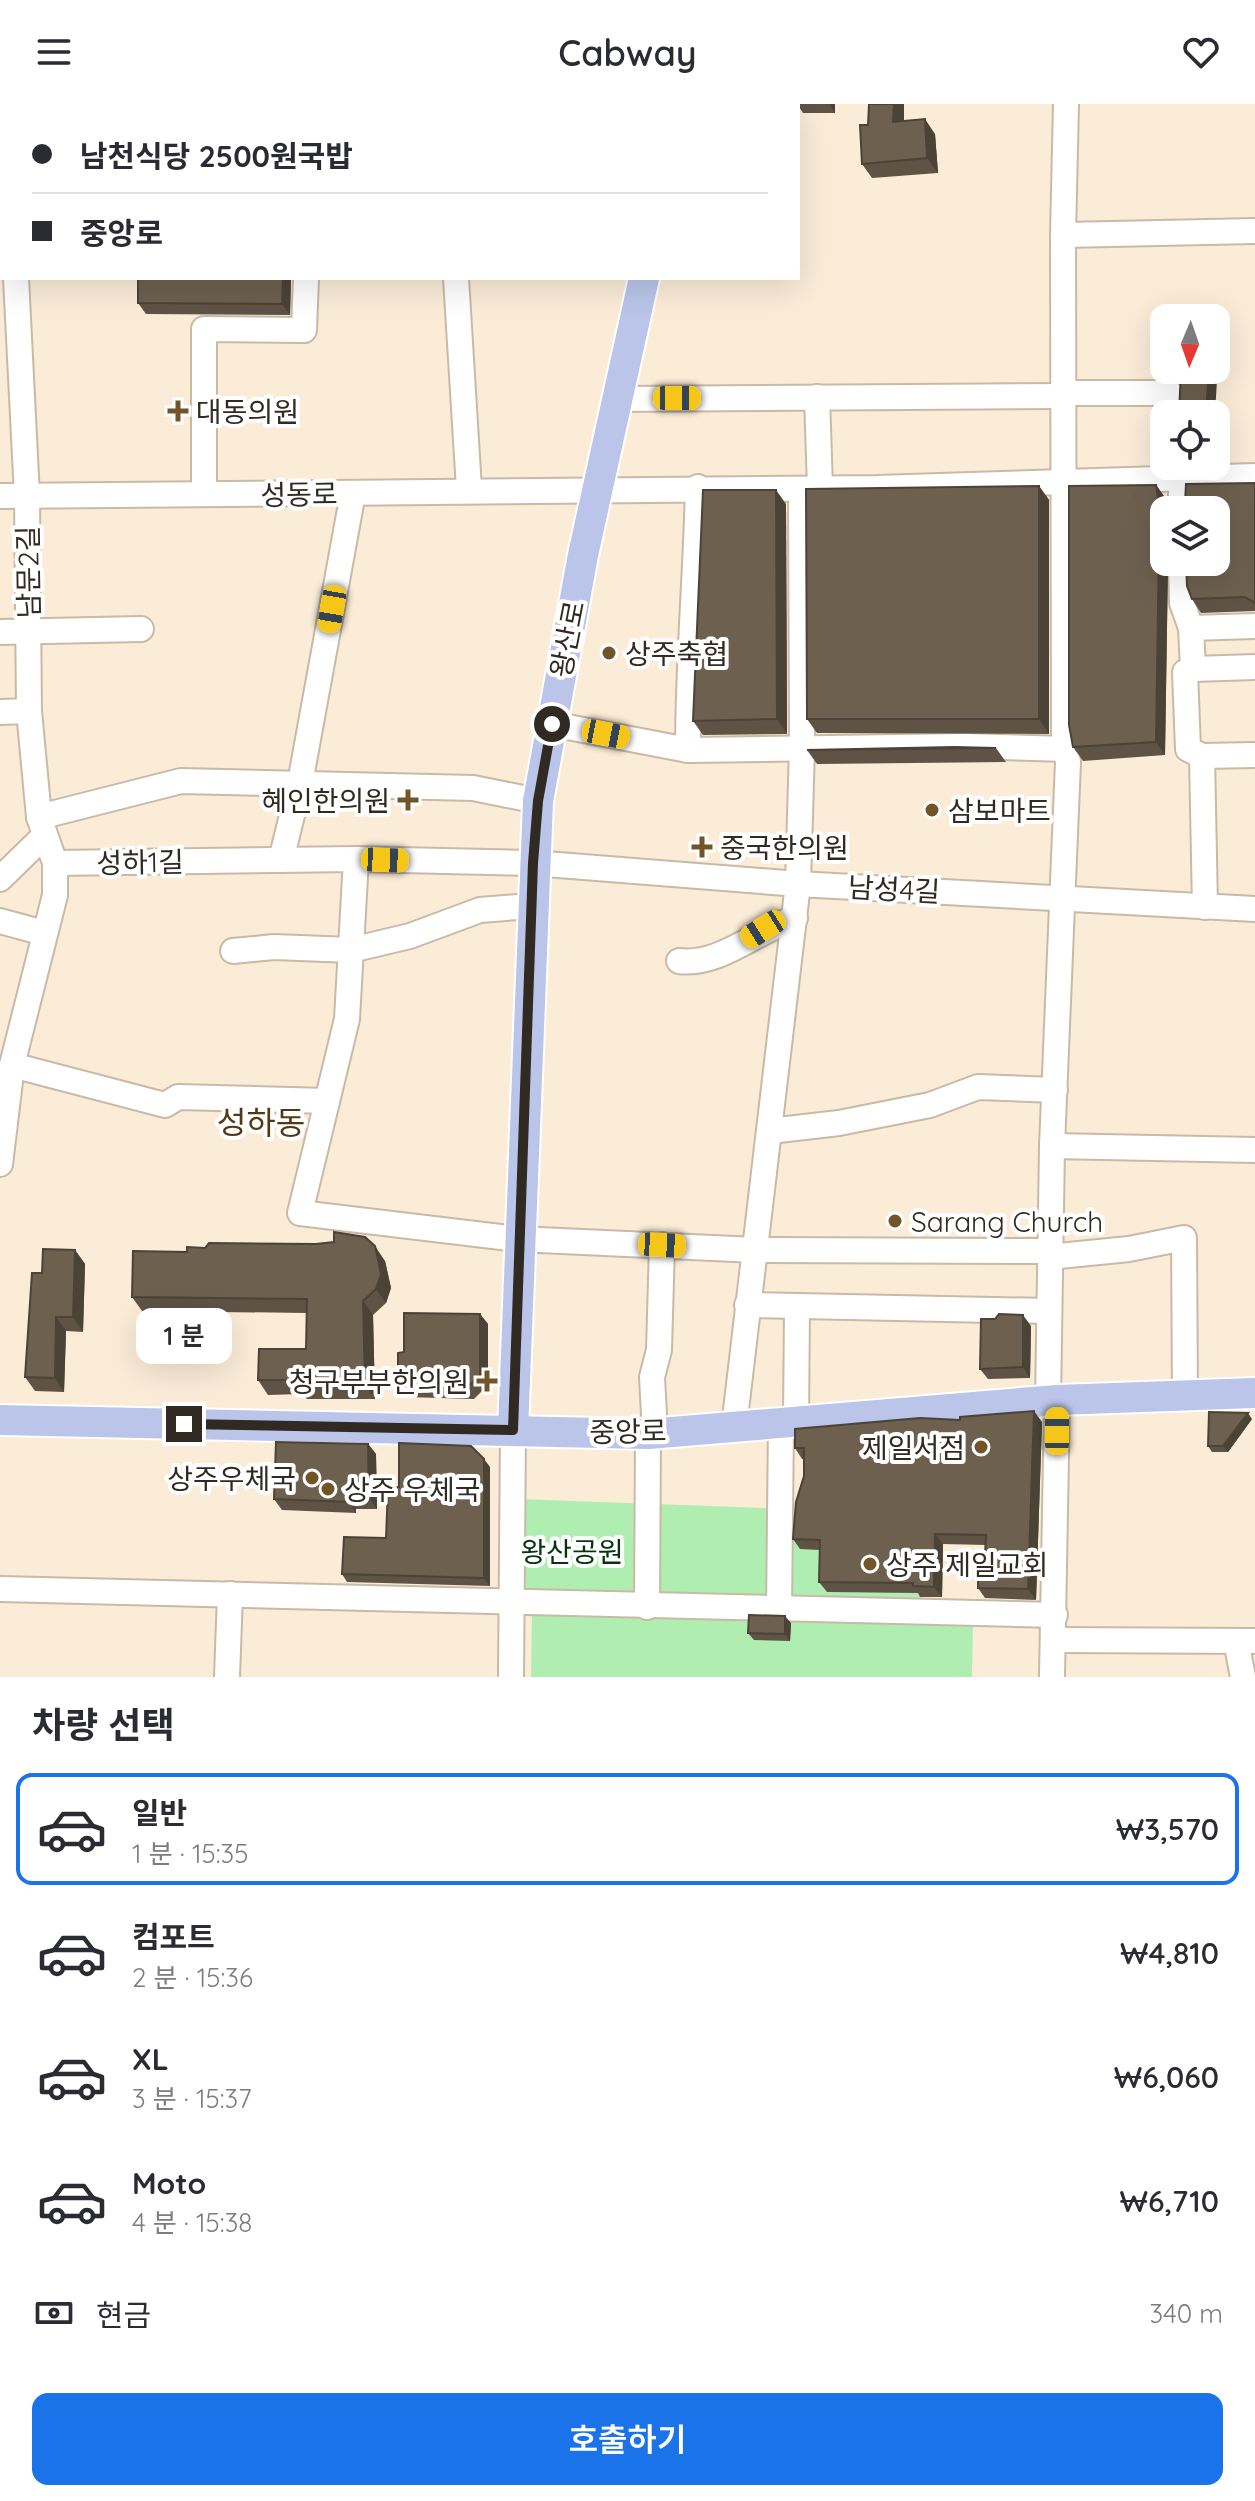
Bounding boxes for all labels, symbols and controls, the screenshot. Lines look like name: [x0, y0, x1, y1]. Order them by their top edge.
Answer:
icon: menu: [32, 30, 76, 74]
text: Cabway: [558, 30, 697, 75]
icon: heart: [1179, 30, 1223, 74]
text: 남천식당 2500원국밥: [80, 137, 353, 175]
text: 중앙로: [80, 214, 163, 252]
north arrow: [1150, 304, 1230, 384]
map controls: [1150, 304, 1230, 576]
car: [653, 386, 701, 410]
place label: 대동의원: [196, 394, 299, 429]
marker: 대동의원: [167, 400, 189, 422]
button: locate: [1150, 400, 1230, 480]
street label: 성동로: [260, 476, 338, 512]
button: layers: [1150, 496, 1230, 576]
street label: 남문2길: [10, 525, 46, 619]
car: [316, 583, 348, 635]
street label: 왕산로: [542, 598, 592, 680]
place label: 상주축협: [625, 636, 728, 671]
marker: 상주축협: [600, 644, 618, 662]
route start: [534, 706, 570, 742]
car: [580, 718, 632, 750]
place label: 혜인한의원: [261, 783, 390, 818]
marker: 혜인한의원: [397, 789, 419, 811]
place label: 삼보마트: [948, 793, 1051, 828]
marker: 삼보마트: [923, 801, 941, 819]
place label: 중국한의원: [720, 830, 849, 865]
marker: 중국한의원: [691, 836, 713, 858]
street label: 성하1길: [96, 844, 184, 880]
car: [361, 847, 409, 873]
street label: 남성4길: [847, 869, 941, 909]
car: [736, 906, 790, 952]
district label: 성하동: [217, 1102, 305, 1142]
place label: Sarang Church: [911, 1204, 1103, 1239]
marker: Sarang Church: [886, 1212, 904, 1230]
car: [637, 1232, 687, 1258]
callout: 1 분: [136, 1308, 232, 1364]
text: 1 분: [163, 1319, 205, 1352]
place label: 청구부부한의원: [289, 1364, 469, 1399]
marker: 청구부부한의원: [476, 1370, 498, 1392]
route end: [166, 1406, 202, 1442]
car: [1045, 1407, 1069, 1455]
street label: 중앙로: [589, 1413, 667, 1449]
place label: 제일서점: [862, 1430, 965, 1465]
marker: 제일서점: [972, 1438, 990, 1456]
place label: 상주우체국: [167, 1461, 296, 1496]
marker: 상주우체국: [303, 1469, 321, 1487]
place label: 상주 우체국: [344, 1472, 480, 1507]
marker: 상주 우체국: [319, 1480, 337, 1498]
park label: 왕산공원: [520, 1534, 624, 1569]
place label: 상주 제일교회: [886, 1547, 1048, 1582]
marker: 상주 제일교회: [861, 1555, 879, 1573]
text: 차량 선택: [32, 1702, 175, 1747]
icon: car: [36, 1793, 108, 1865]
text: 일반: [132, 1794, 187, 1832]
text: ₩3,570: [1116, 1810, 1219, 1848]
text: 1 분 · 15:35: [132, 1837, 248, 1870]
icon: car: [36, 1917, 108, 1989]
text: 컴포트: [132, 1918, 215, 1956]
text: ₩4,810: [1120, 1934, 1219, 1972]
text: 2 분 · 15:36: [132, 1961, 253, 1994]
text: XL: [132, 2040, 169, 2078]
icon: car: [36, 2041, 108, 2113]
text: ₩6,060: [1114, 2058, 1219, 2096]
text: 3 분 · 15:37: [132, 2082, 252, 2115]
text: Moto: [132, 2164, 206, 2202]
icon: car: [36, 2165, 108, 2237]
text: ₩6,710: [1119, 2182, 1219, 2220]
text: 4 분 · 15:38: [132, 2206, 252, 2239]
icon: cash: [32, 2291, 76, 2335]
text: 현금: [96, 2296, 151, 2334]
text: 340 m: [1149, 2297, 1223, 2330]
button: 호출하기: [32, 2393, 1223, 2485]

